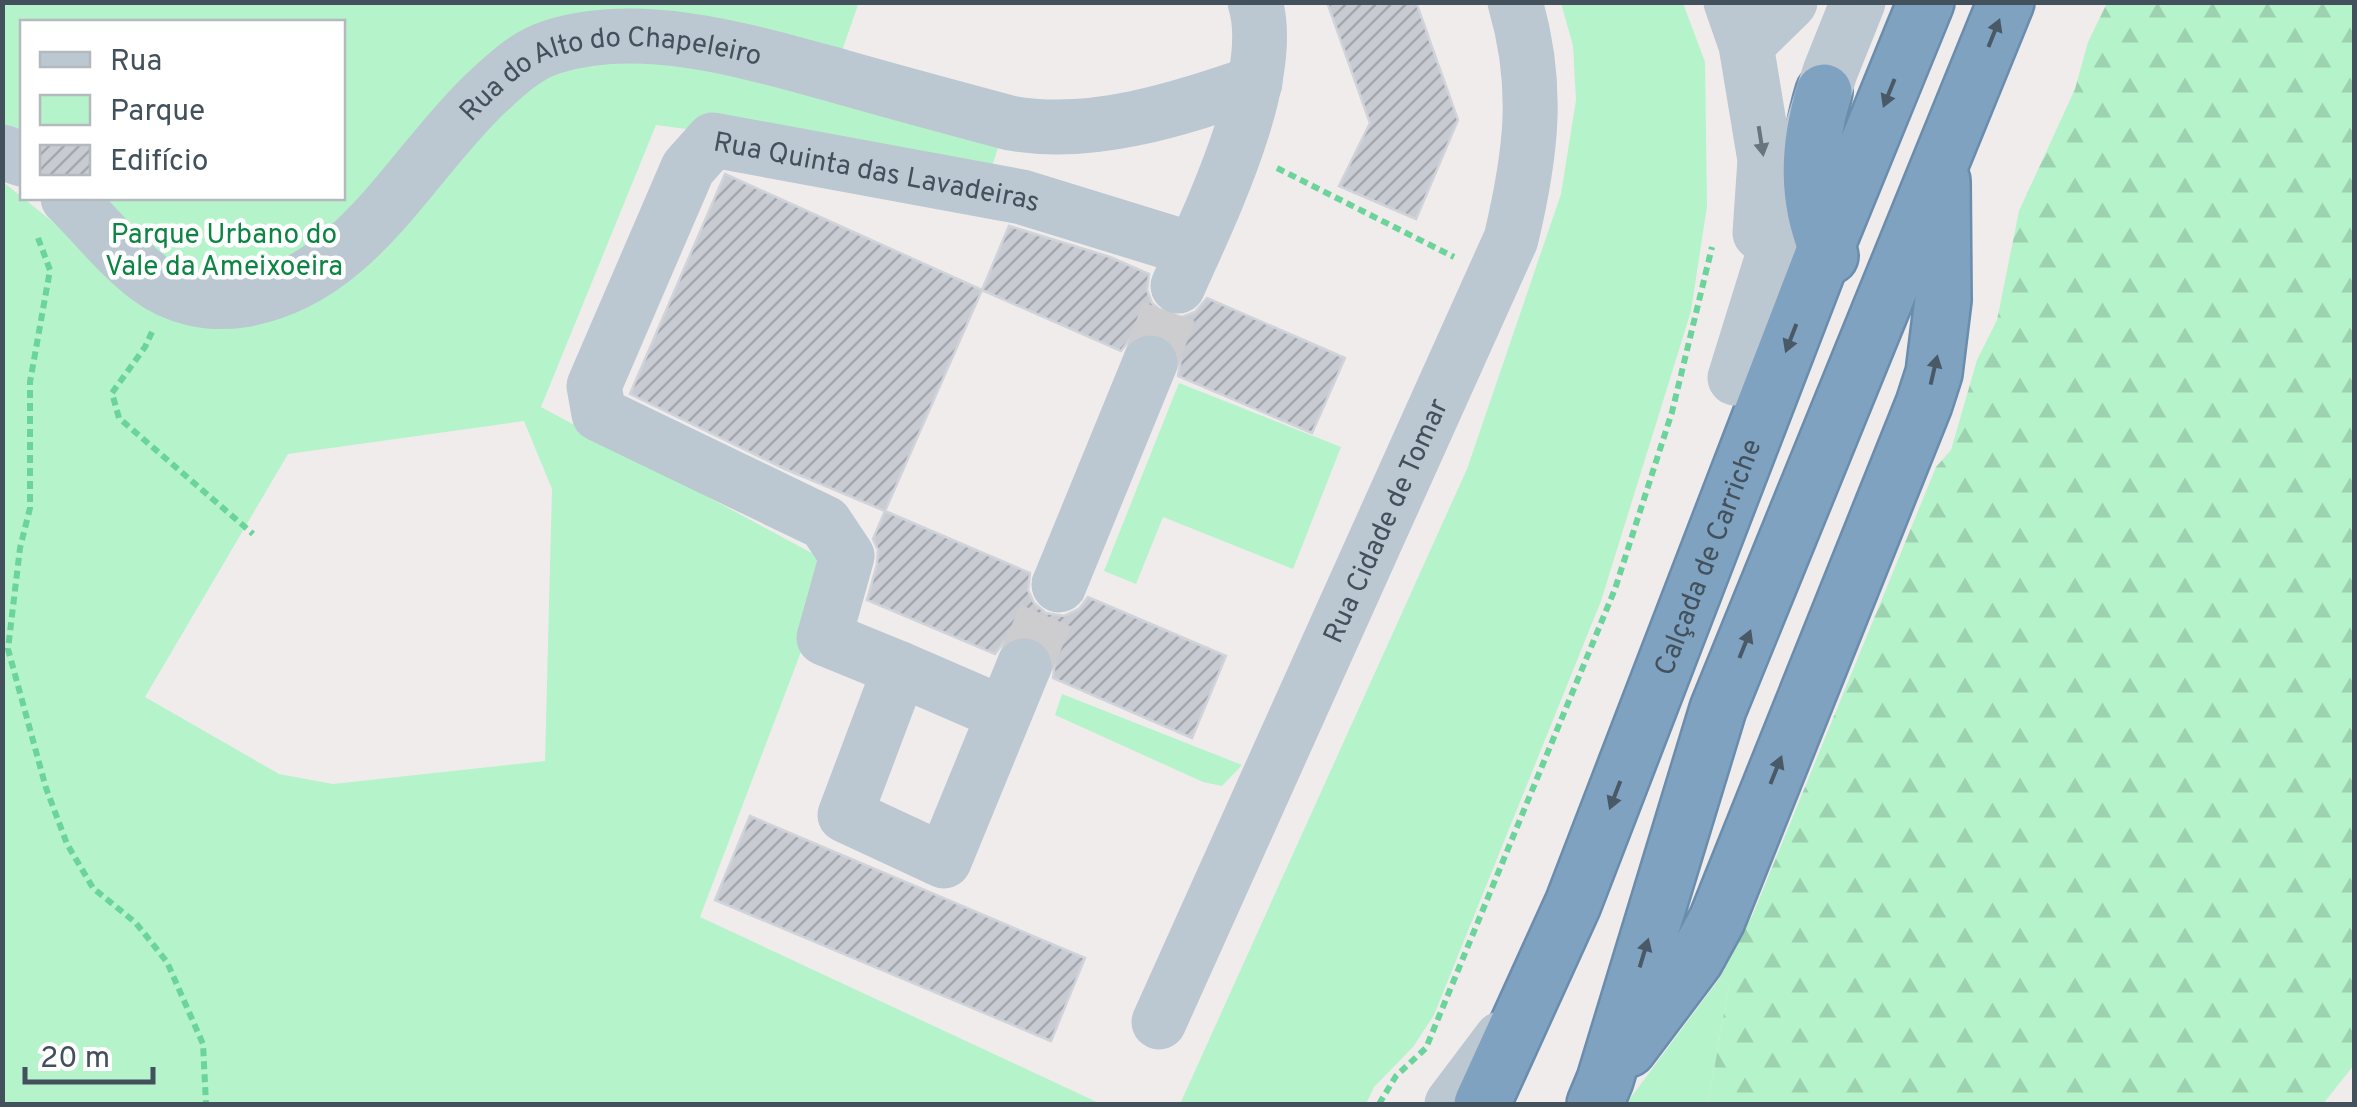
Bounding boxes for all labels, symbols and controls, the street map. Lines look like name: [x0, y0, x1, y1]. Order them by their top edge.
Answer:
one-way arrow: [1986, 18, 2002, 48]
legend: [20, 20, 345, 200]
street label: Rua do Alto do Chapeleiro: [453, 21, 765, 130]
text: Rua: [110, 44, 162, 81]
one-way arrow: [1881, 78, 1897, 107]
text: Parque: [110, 94, 205, 131]
street label: Rua Quinta das Lavadeiras: [710, 125, 1044, 222]
one-way arrow: [1754, 126, 1770, 157]
text: Edifício: [110, 144, 208, 181]
park label: Parque Urbano do Vale da Ameixoeira: [105, 218, 343, 286]
one-way arrow: [1782, 324, 1798, 354]
one-way arrow: [1927, 354, 1942, 385]
street label: Rua Cidade de Tomar: [1317, 393, 1458, 650]
street label: Calçada de Carriche: [1648, 434, 1771, 681]
one-way arrow: [1737, 629, 1753, 659]
one-way arrow: [1768, 755, 1784, 785]
one-way arrow: [1607, 780, 1622, 810]
one-way arrow: [1637, 937, 1652, 968]
scale bar: [25, 1022, 152, 1084]
text: 20 m: [40, 1041, 110, 1078]

